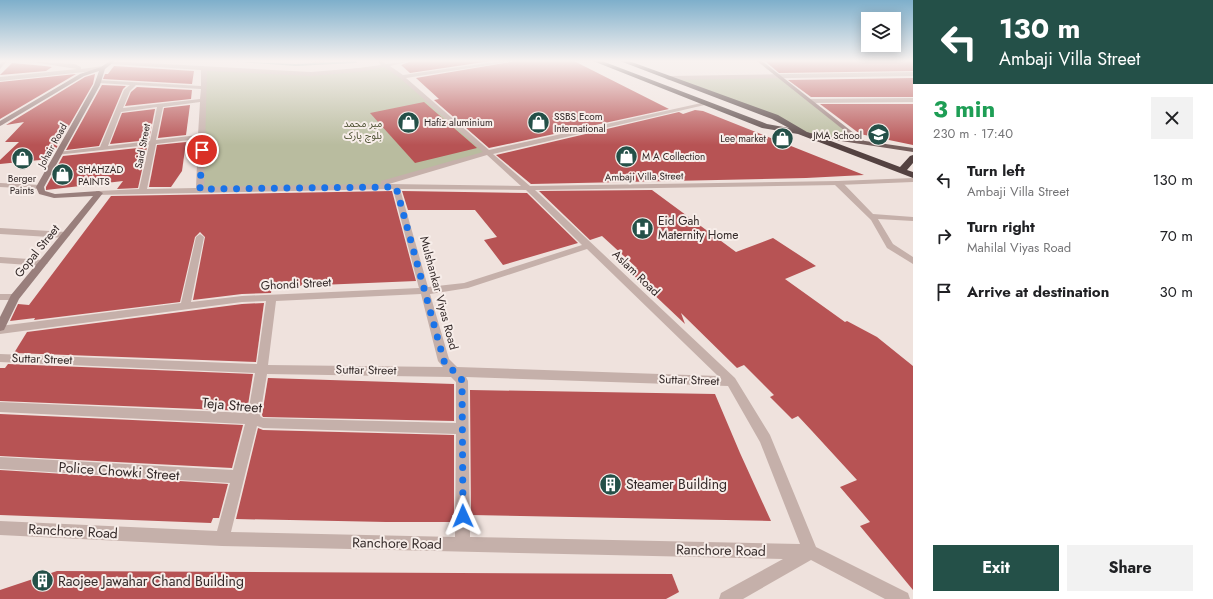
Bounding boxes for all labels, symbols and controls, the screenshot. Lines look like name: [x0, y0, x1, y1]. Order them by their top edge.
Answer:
text: 130 m: [999, 8, 1081, 49]
map controls: [861, 12, 901, 52]
button: layers: [861, 12, 901, 52]
icon: left: [933, 16, 985, 68]
text: Ambaji Villa Street: [999, 46, 1140, 72]
text: 3 min: [933, 91, 995, 126]
button: close: [1151, 97, 1193, 139]
shop icon: Hafiz aluminium: [396, 109, 422, 135]
shop icon: SSBS Ecom International: [526, 109, 552, 135]
place label: SSBS Ecom International: [554, 109, 606, 136]
place label: Hafiz aluminium: [424, 115, 493, 130]
park label: میر محمد بلوچ پارک: [344, 116, 382, 143]
street label: Johair Road: [33, 120, 71, 172]
street label: Said Street: [131, 122, 154, 170]
school or university icon: JMA School: [865, 122, 891, 148]
text: 230 m · 17:40: [933, 124, 1013, 143]
shop icon: Lee market: [769, 125, 795, 151]
place label: JMA School: [811, 128, 862, 143]
place label: Lee market: [720, 131, 767, 146]
pin: [185, 133, 219, 167]
icon: arrive: [191, 139, 213, 161]
shop icon: M A Collection: [614, 143, 640, 169]
shop icon: Berger Paints: [9, 145, 35, 171]
place label: M A Collection: [642, 149, 705, 164]
text: Turn left: [967, 160, 1025, 182]
shop icon: SHAHZAD PAINTS: [50, 162, 76, 188]
place label: SHAHZAD PAINTS: [78, 162, 123, 189]
street label: Ambaji Villa Street: [605, 168, 684, 185]
icon: left: [933, 169, 955, 191]
text: 130 m: [1153, 169, 1193, 191]
place label: Berger Paints: [8, 171, 37, 198]
text: Ambaji Villa Street: [967, 182, 1069, 201]
place label: Eid Gah Maternity Home: [658, 212, 739, 244]
hospital icon: Eid Gah Maternity Home: [630, 215, 656, 241]
text: Turn right: [967, 216, 1035, 238]
street label: Gopal Street: [10, 221, 64, 281]
icon: right: [933, 225, 955, 247]
text: 70 m: [1160, 225, 1193, 247]
street label: Mulshankar Viyas Road: [415, 234, 463, 352]
text: Mahilal Viyas Road: [967, 238, 1071, 257]
street label: Aslam Road: [608, 246, 664, 300]
street label: Ghondi Street: [260, 273, 332, 295]
icon: arrive: [933, 281, 955, 303]
text: Arrive at destination: [967, 281, 1109, 303]
text: 30 m: [1160, 281, 1193, 303]
street label: Suttar Street: [11, 349, 73, 369]
street label: Suttar Street: [335, 360, 397, 380]
street label: Suttar Street: [658, 370, 720, 390]
street label: Teja Street: [201, 392, 263, 418]
street label: Police Chowki Street: [58, 457, 181, 485]
building icon: Steamer Building: [598, 471, 624, 497]
place label: Steamer Building: [626, 474, 727, 494]
position arrow: [442, 495, 484, 537]
street label: Ranchore Road: [28, 519, 118, 543]
street label: Ranchore Road: [352, 532, 442, 554]
street label: Ranchore Road: [676, 539, 766, 561]
button: Exit: [933, 545, 1059, 591]
button: Share: [1067, 545, 1193, 591]
building icon: Raojee Jawahar Chand Building: [29, 568, 55, 594]
place label: Raojee Jawahar Chand Building: [58, 571, 244, 591]

